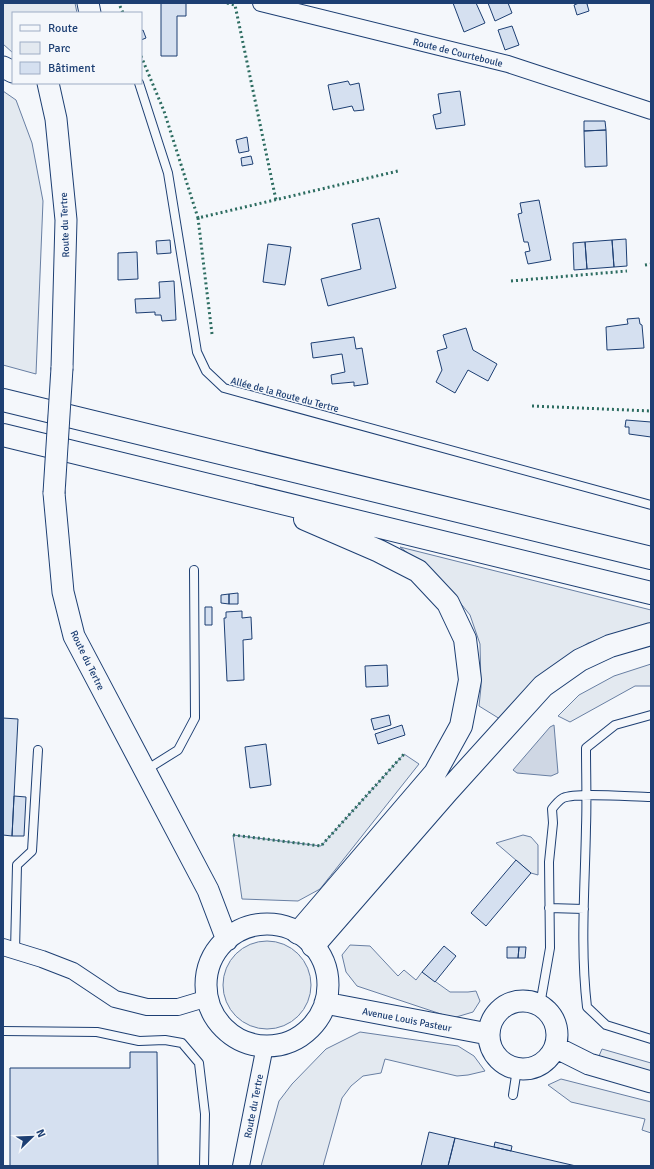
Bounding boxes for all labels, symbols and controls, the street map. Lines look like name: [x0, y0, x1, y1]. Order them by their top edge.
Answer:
legend: [12, 12, 142, 84]
text: Route: [48, 21, 78, 36]
street label: Route de Courteboule: [411, 36, 504, 70]
text: Parc: [48, 41, 71, 56]
text: Bâtiment: [48, 61, 95, 76]
street label: Route du Tertre: [58, 192, 72, 258]
street label: Allée de la Route du Tertre: [229, 375, 340, 415]
street label: Route du Tertre: [67, 629, 107, 692]
street label: Avenue Louis Pasteur: [361, 1005, 453, 1035]
street label: Route du Tertre: [242, 1073, 266, 1139]
north arrow: [12, 1117, 52, 1157]
text: N: [33, 1127, 48, 1139]

